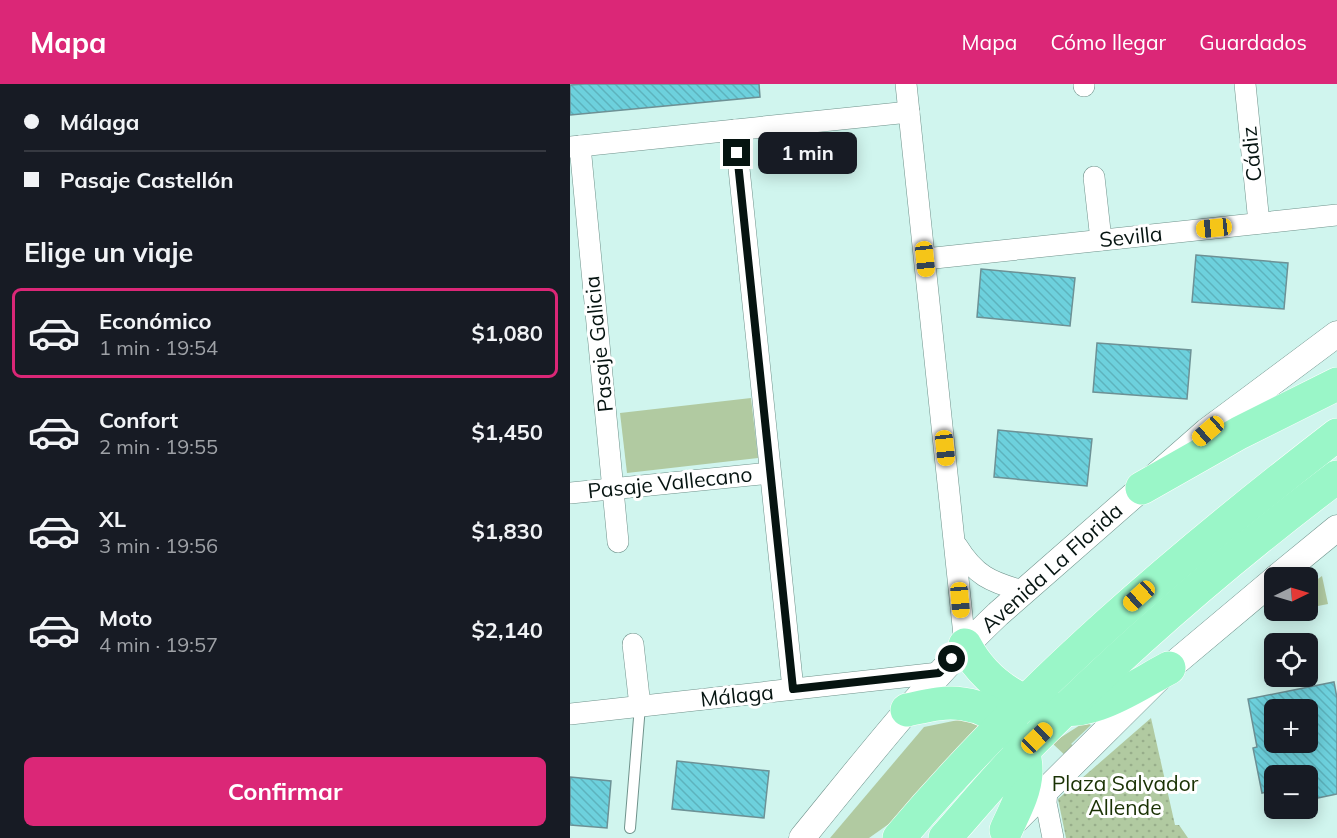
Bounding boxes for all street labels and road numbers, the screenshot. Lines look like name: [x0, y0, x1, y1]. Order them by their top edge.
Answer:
street label: Cádiz: [1235, 125, 1267, 183]
street label: Sevilla: [1098, 220, 1164, 252]
street label: Pasaje Galicia: [578, 275, 618, 413]
street label: Pasaje Vallecano: [586, 460, 753, 504]
street label: Avenida La Florida: [975, 497, 1127, 638]
street label: Málaga: [699, 678, 775, 712]

